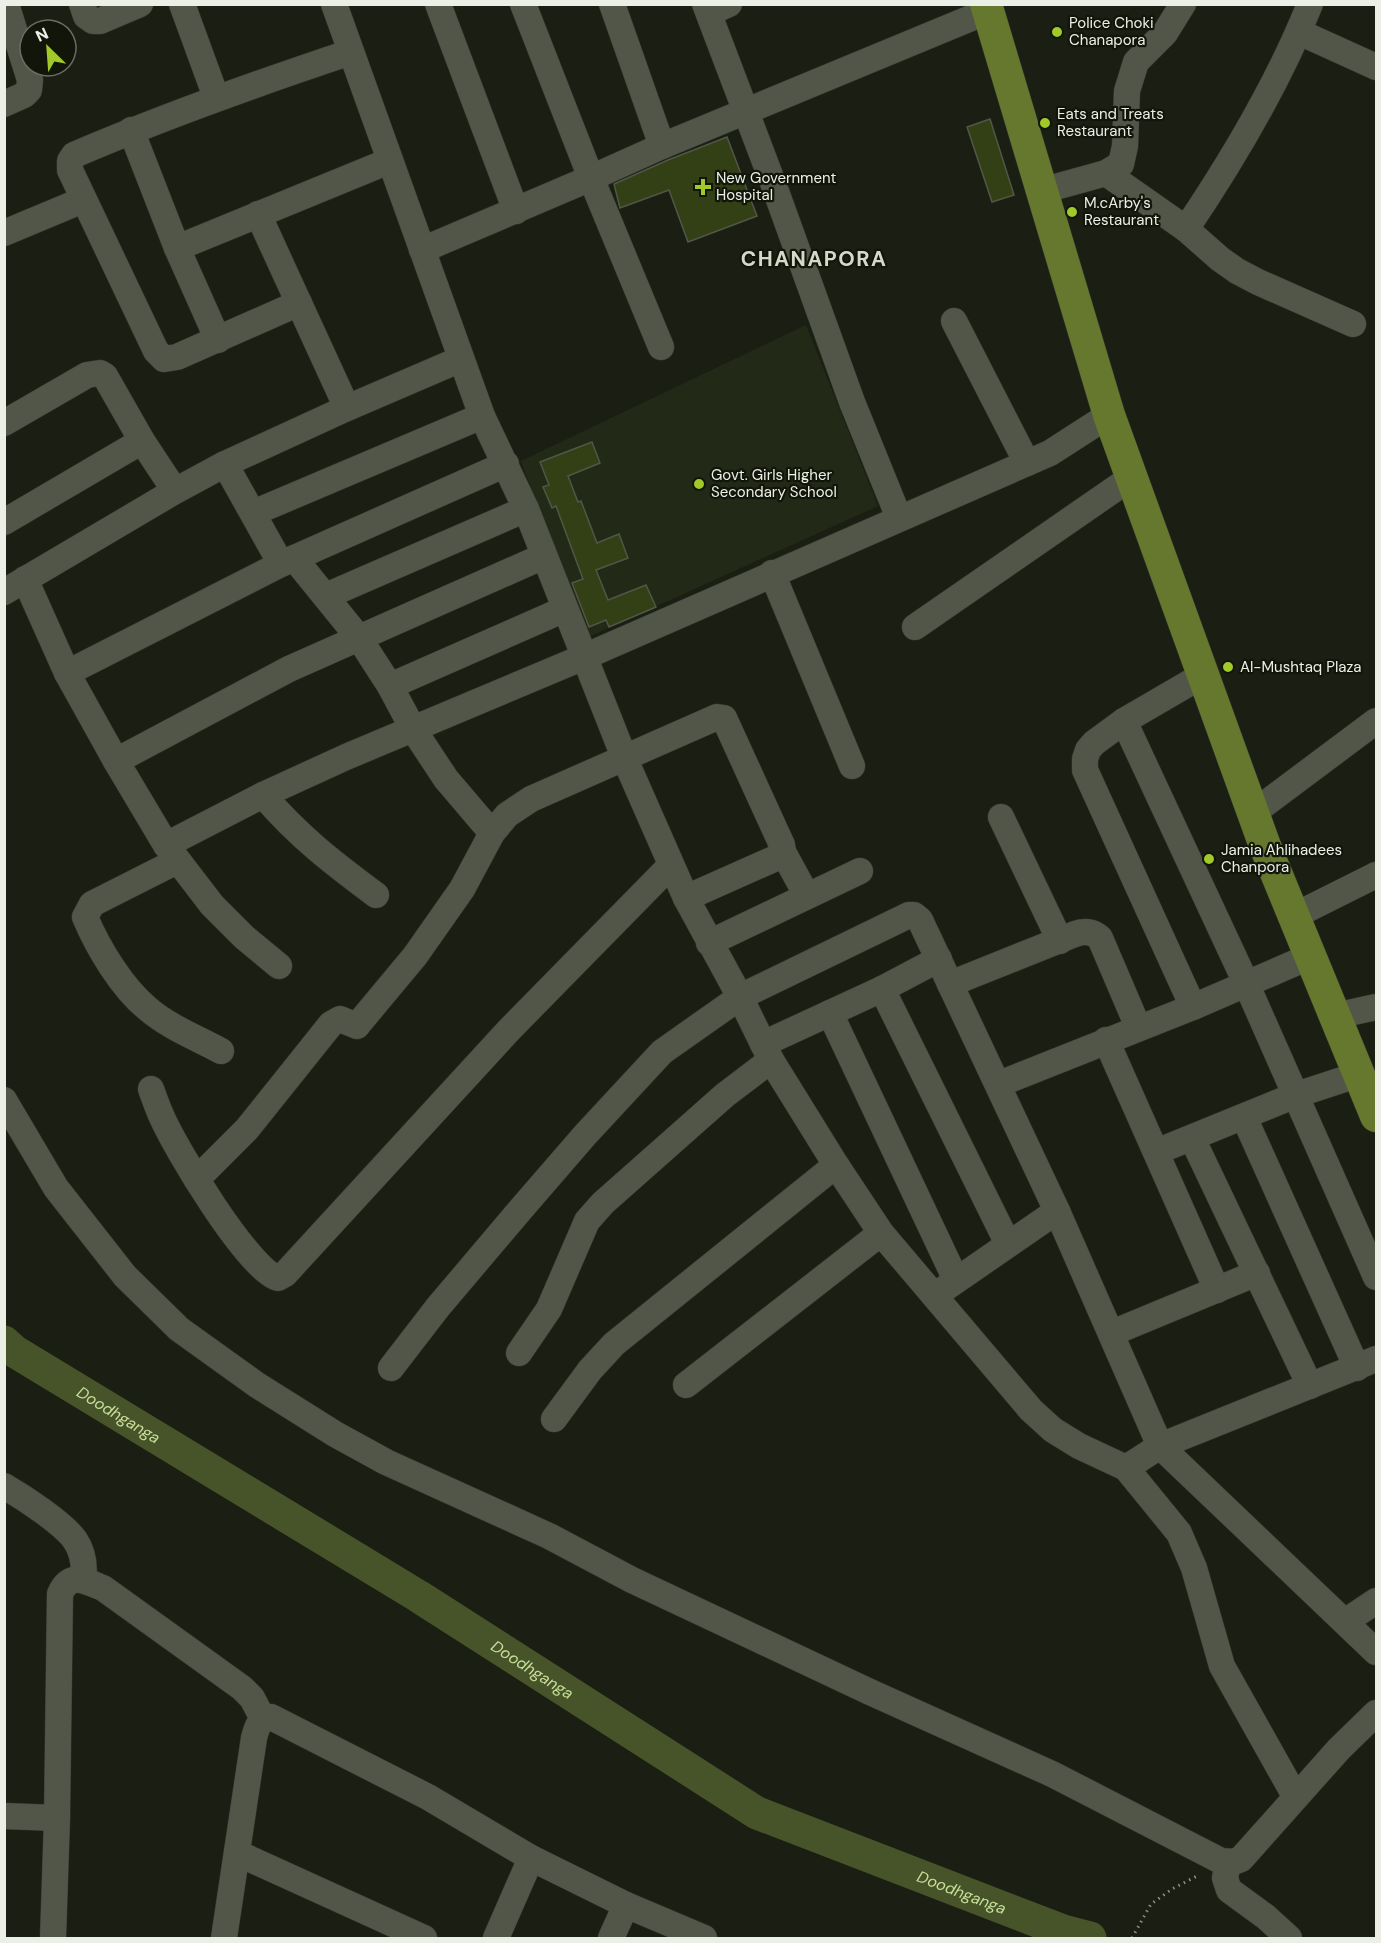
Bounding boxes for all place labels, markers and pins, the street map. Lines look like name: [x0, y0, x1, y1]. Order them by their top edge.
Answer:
place label: Police Choki Chanapora: [1069, 13, 1154, 50]
marker: Police Choki Chanapora: [1050, 25, 1064, 39]
place label: Eats and Treats Restaurant: [1057, 104, 1164, 141]
marker: Eats and Treats Restaurant: [1038, 116, 1052, 130]
place label: New Government Hospital: [716, 168, 837, 205]
marker: New Government Hospital: [694, 178, 712, 196]
place label: M.cArby's Restaurant: [1084, 193, 1159, 230]
marker: M.cArby's Restaurant: [1065, 205, 1079, 219]
place label: Govt. Girls Higher Secondary School: [711, 465, 837, 502]
marker: Govt. Girls Higher Secondary School: [692, 477, 706, 491]
place label: Al-Mushtaq Plaza: [1240, 657, 1361, 677]
marker: Al-Mushtaq Plaza: [1221, 660, 1235, 674]
place label: Jamia Ahlihadees Chanpora: [1221, 840, 1342, 877]
marker: Jamia Ahlihadees Chanpora: [1202, 852, 1216, 866]

